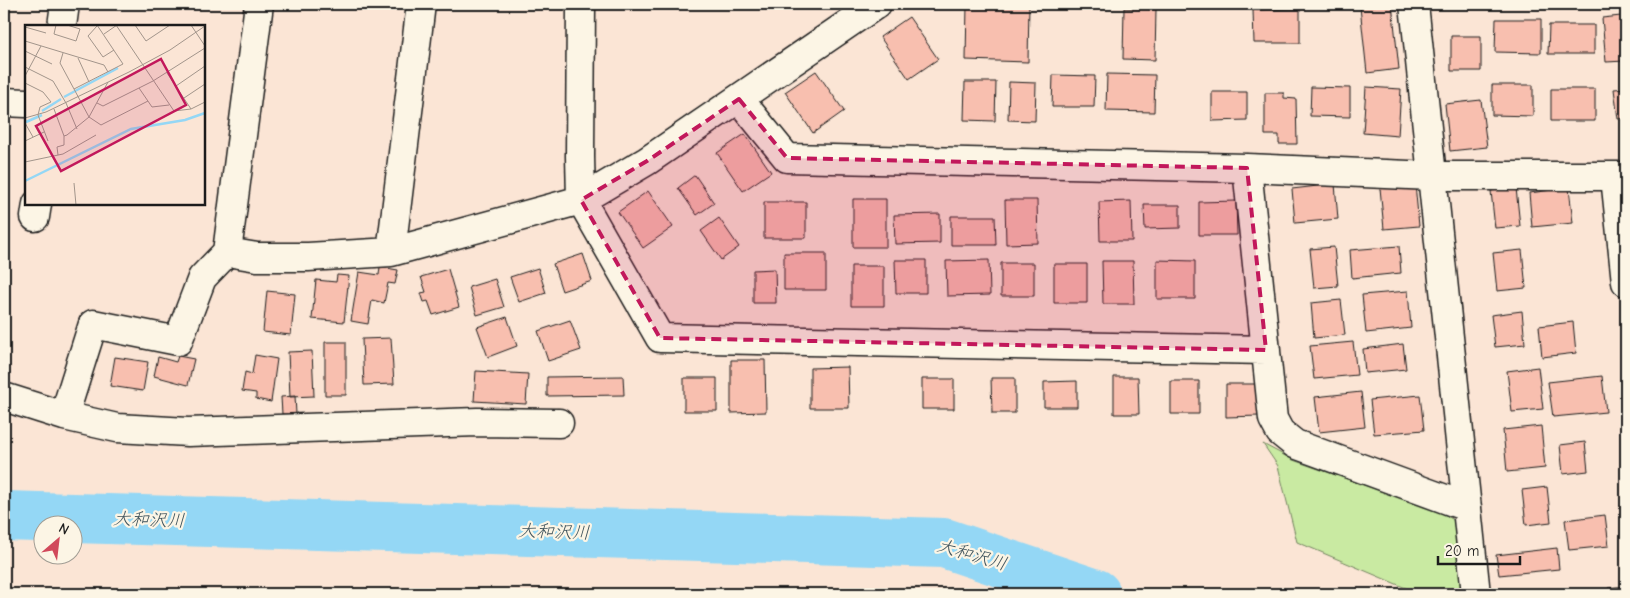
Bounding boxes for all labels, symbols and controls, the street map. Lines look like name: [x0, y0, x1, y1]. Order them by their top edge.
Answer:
inset map: [25, 25, 205, 205]
water label: 大和沢川: [113, 508, 185, 532]
north arrow: [32, 516, 82, 566]
text: N: [56, 519, 72, 539]
water label: 大和沢川: [518, 520, 590, 544]
scale bar: [1438, 533, 1520, 565]
water label: 大和沢川: [935, 535, 1009, 575]
text: 20 m: [1445, 542, 1479, 560]

